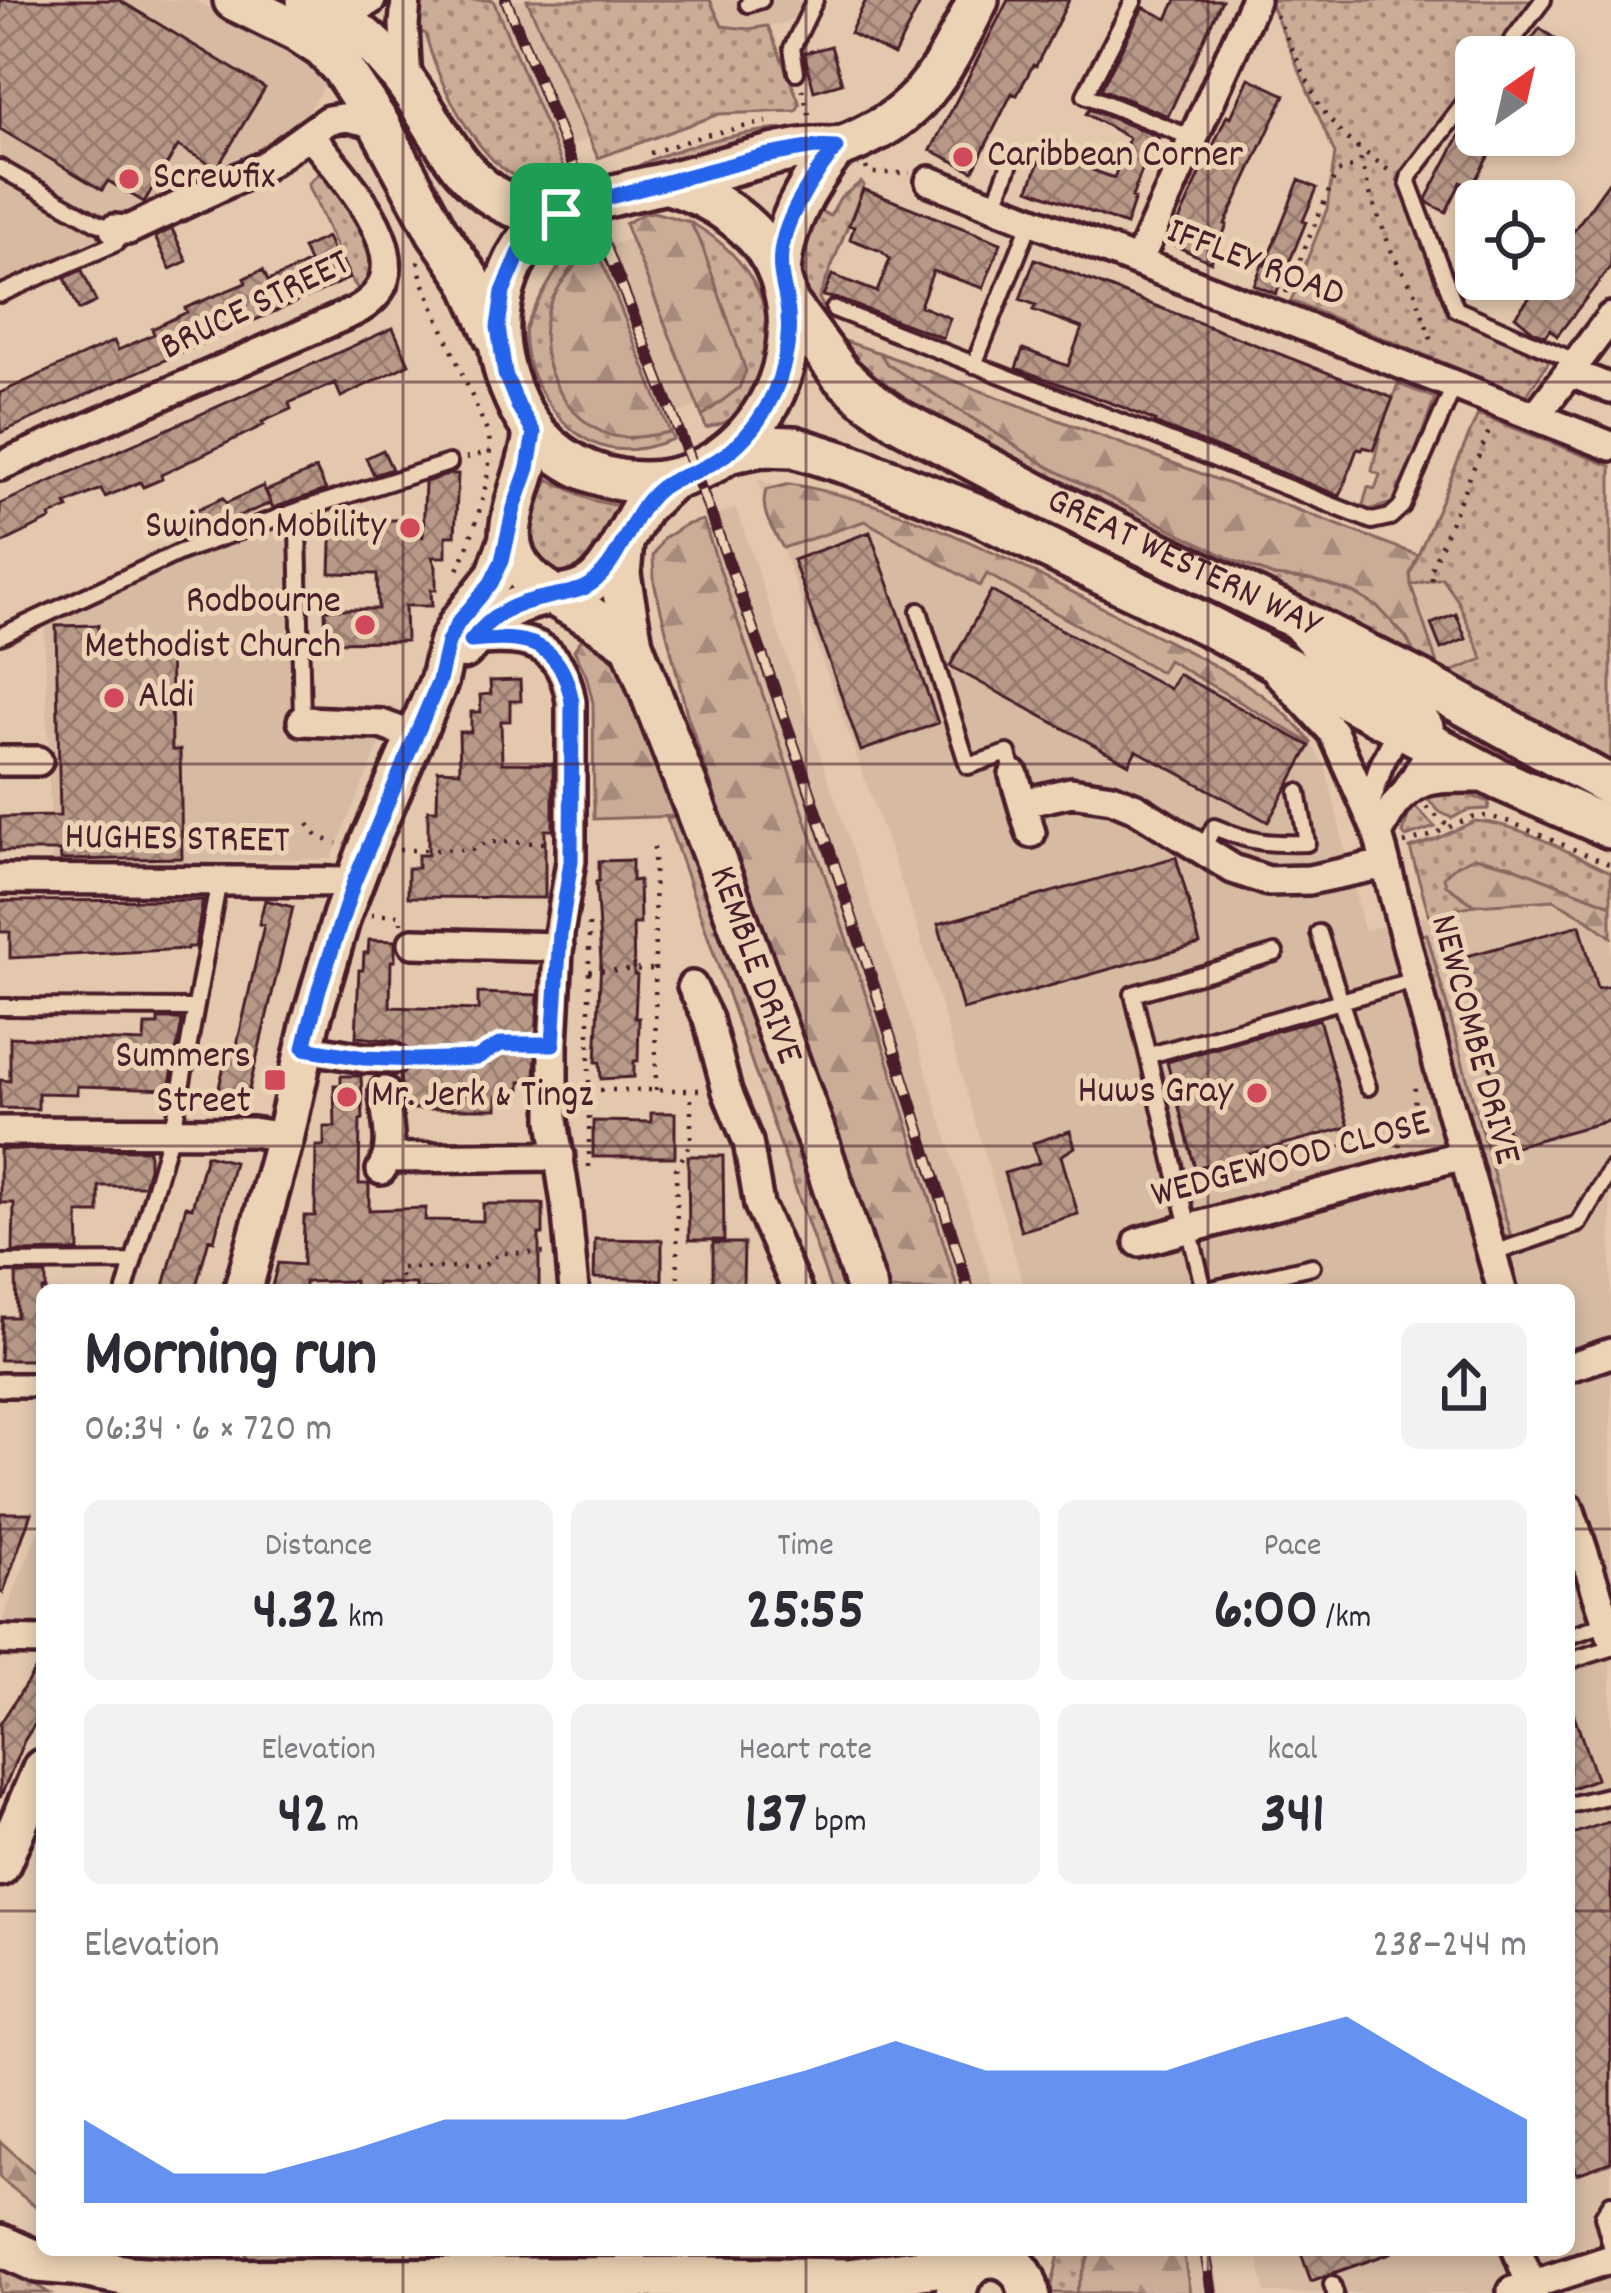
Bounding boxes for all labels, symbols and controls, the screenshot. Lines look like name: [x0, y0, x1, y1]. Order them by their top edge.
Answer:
north arrow: [1455, 36, 1575, 156]
map controls: [1455, 36, 1575, 300]
place label: Caribbean Corner: [987, 130, 1244, 185]
marker: Caribbean Corner: [950, 144, 976, 170]
place label: Screwfix: [153, 152, 275, 207]
pin: [510, 163, 612, 265]
marker: Screwfix: [116, 166, 142, 192]
button: locate: [1455, 180, 1575, 300]
icon: arrive: [528, 181, 594, 247]
street label: IFFLEY ROAD: [1158, 206, 1352, 324]
street label: BRUCE STREET: [152, 237, 361, 377]
street label: GREAT WESTERN WAY: [1037, 475, 1331, 655]
place label: Swindon Mobility: [145, 501, 387, 556]
marker: Swindon Mobility: [397, 515, 423, 541]
place label: Rodbourne Methodist Church: [84, 576, 341, 676]
marker: Rodbourne Methodist Church: [352, 612, 378, 638]
place label: Aldi: [138, 671, 194, 726]
marker: Aldi: [101, 685, 127, 711]
street label: HUGHES STREET: [64, 812, 290, 870]
street label: KEMBLE DRIVE: [693, 858, 815, 1073]
street label: NEWCOMBE DRIVE: [1413, 909, 1533, 1171]
place label: Summers Street: [115, 1031, 251, 1131]
place label: Huws Gray: [1078, 1066, 1234, 1121]
marker: Summers Street: [262, 1067, 288, 1093]
place label: Mr. Jerk & Tingz: [371, 1070, 593, 1125]
marker: Huws Gray: [1244, 1080, 1270, 1106]
marker: Mr. Jerk & Tingz: [334, 1084, 360, 1110]
street label: WEDGEWOOD CLOSE: [1146, 1097, 1437, 1225]
text: Morning run: [84, 1312, 377, 1406]
button: share: [1401, 1323, 1527, 1449]
text: 06:34 · 6 × 720 m: [84, 1404, 332, 1459]
text: Distance: [265, 1524, 372, 1571]
text: Time: [777, 1524, 834, 1571]
text: Pace: [1263, 1524, 1322, 1571]
text: 4.32: [253, 1571, 340, 1657]
text: 25:55: [746, 1571, 865, 1657]
text: 6:00: [1214, 1571, 1318, 1657]
text: km: [340, 1596, 384, 1643]
text: /km: [1318, 1596, 1371, 1643]
text: Elevation: [261, 1728, 376, 1775]
text: Heart rate: [739, 1728, 872, 1775]
text: kcal: [1267, 1728, 1318, 1775]
text: 42: [278, 1775, 329, 1861]
text: 137: [744, 1775, 807, 1861]
text: 341: [1260, 1775, 1325, 1861]
text: m: [329, 1800, 359, 1847]
text: bpm: [807, 1800, 867, 1847]
text: Elevation: [84, 1920, 220, 1975]
text: 238–244 m: [1373, 1920, 1527, 1975]

